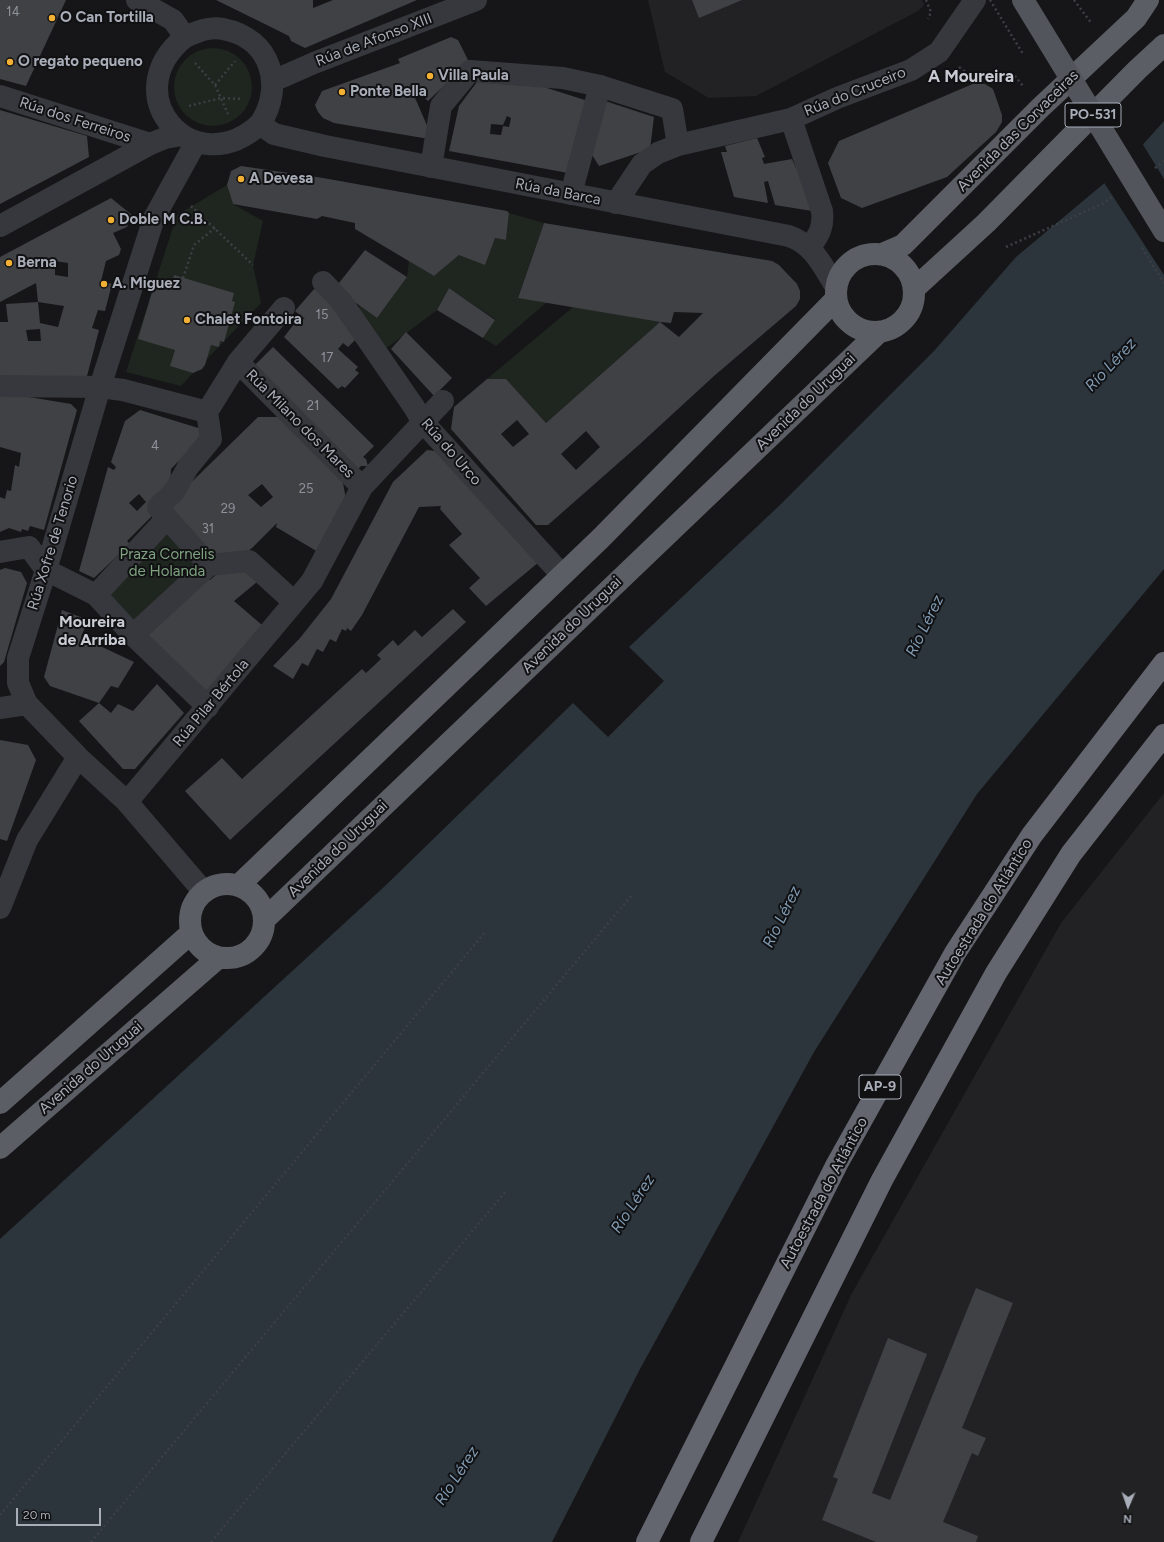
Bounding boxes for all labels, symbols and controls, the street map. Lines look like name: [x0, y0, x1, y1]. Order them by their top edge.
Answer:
house number: 14: [6, 4, 20, 20]
place label: O Can Tortilla: [60, 9, 154, 27]
street label: Rúa de Afonso XIII: [313, 10, 435, 70]
marker: O Can Tortilla: [47, 13, 57, 23]
place label: O regato pequeno: [18, 53, 143, 71]
marker: O regato pequeno: [5, 57, 15, 67]
street label: Rúa do Cruceiro: [802, 63, 908, 121]
place label: Villa Paula: [438, 67, 509, 85]
district label: A Moureira: [928, 67, 1014, 87]
street label: Avenida das Corvaceiras: [954, 67, 1082, 195]
marker: Villa Paula: [425, 71, 435, 81]
place label: Ponte Bella: [350, 83, 427, 101]
marker: Ponte Bella: [337, 87, 347, 97]
street label: Rúa dos Ferreiros: [17, 93, 133, 147]
road number: PO-531: [1065, 103, 1121, 127]
place label: A Devesa: [249, 170, 313, 188]
marker: A Devesa: [236, 174, 246, 184]
street label: Rúa da Barca: [514, 175, 602, 209]
place label: Doble M C.B.: [119, 211, 207, 229]
marker: Doble M C.B.: [106, 215, 116, 225]
place label: Berna: [17, 254, 57, 272]
marker: Berna: [4, 258, 14, 268]
place label: A. Miguez: [112, 275, 180, 293]
marker: A. Miguez: [99, 279, 109, 289]
house number: 15: [316, 307, 328, 323]
place label: Chalet Fontoira: [195, 311, 302, 329]
marker: Chalet Fontoira: [182, 315, 192, 325]
water label: Río Lérez: [1081, 334, 1141, 396]
house number: 17: [321, 350, 333, 366]
street label: Avenida do Uruguai: [753, 350, 859, 454]
street label: Rúa Milano dos Mares: [242, 366, 358, 482]
house number: 21: [307, 398, 319, 414]
street label: Rúa do Urco: [417, 415, 485, 489]
house number: 4: [151, 438, 159, 454]
street label: Rúa Xofre de Tenorio: [24, 474, 82, 612]
house number: 25: [299, 481, 313, 497]
house number: 29: [221, 501, 235, 517]
house number: 31: [202, 521, 214, 537]
park label: Praza Cornelis de Holanda: [120, 546, 214, 581]
street label: Avenida do Uruguai: [519, 573, 625, 677]
water label: Río Lérez: [902, 592, 948, 660]
district label: Moureira de Arriba: [58, 612, 126, 650]
street label: Rúa Pilar Bértola: [169, 656, 253, 750]
street label: Avenida do Uruguai: [285, 797, 391, 901]
street label: Autoestrada do Atlántico: [932, 836, 1036, 988]
water label: Río Lérez: [759, 883, 805, 951]
street label: Avenida do Uruguai: [36, 1018, 146, 1118]
road number: AP-9: [859, 1075, 901, 1099]
street label: Autoestrada do Atlántico: [776, 1114, 872, 1272]
water label: Río Lérez: [607, 1171, 659, 1237]
water label: Río Lérez: [431, 1443, 483, 1509]
north arrow: [1108, 1486, 1148, 1526]
scale bar: [18, 1500, 103, 1526]
text: 20 m: [23, 1508, 51, 1522]
text: N: [1123, 1512, 1132, 1525]

